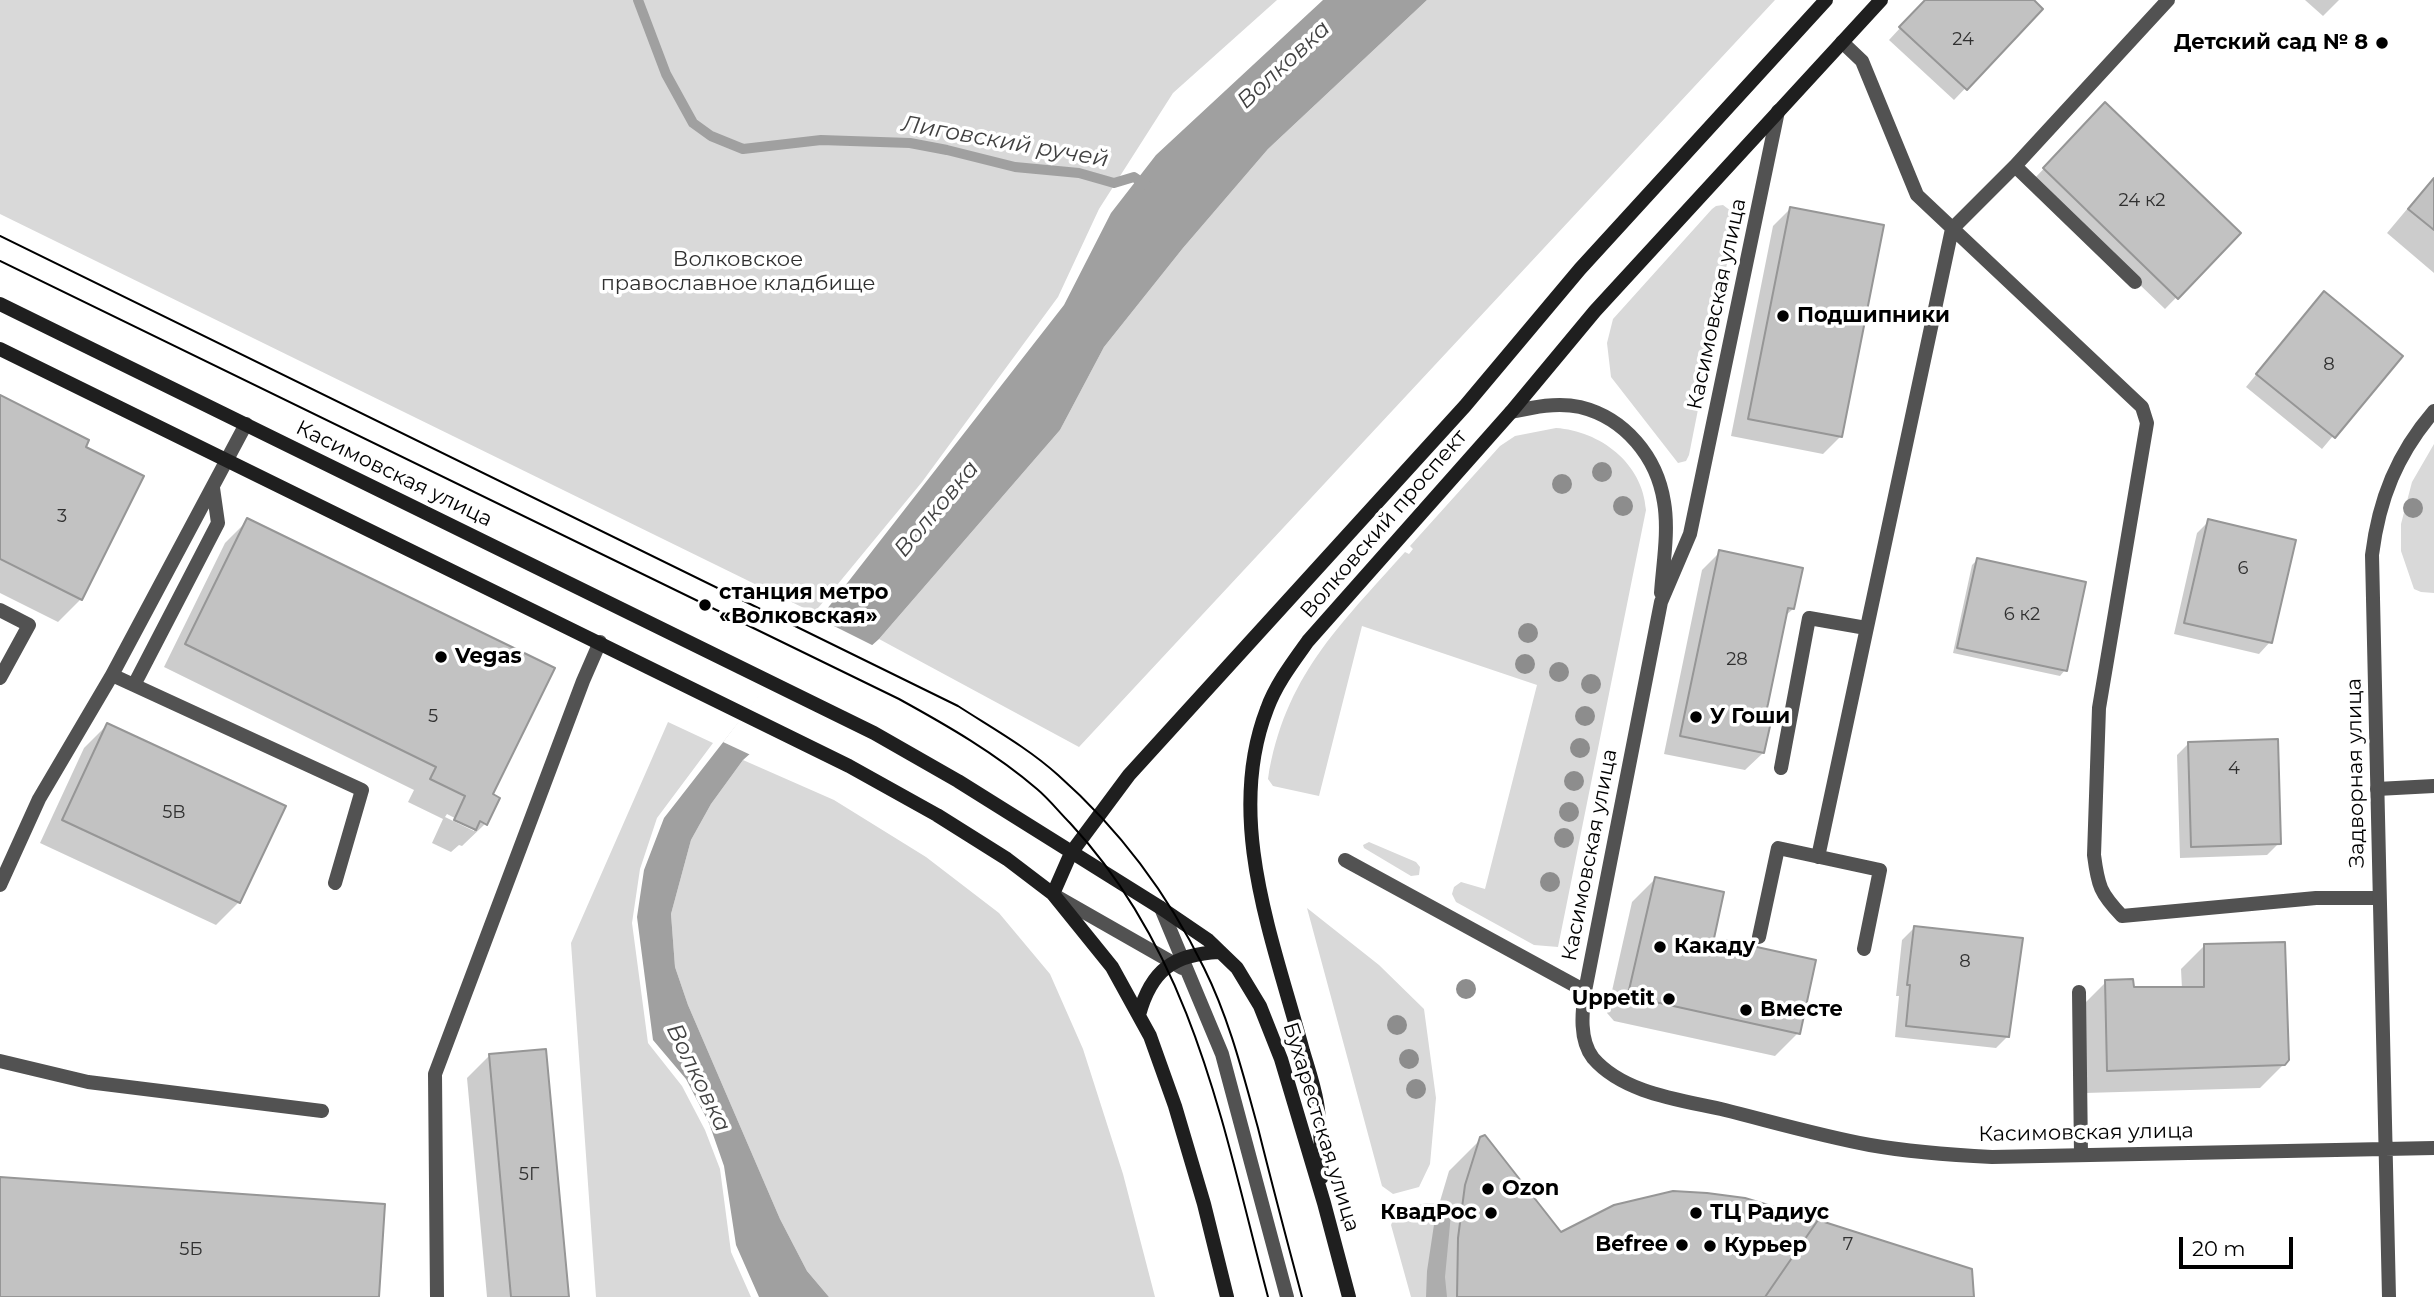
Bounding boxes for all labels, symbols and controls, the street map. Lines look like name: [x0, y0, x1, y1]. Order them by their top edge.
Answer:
water label: Волковка: [1232, 15, 1336, 115]
house number: 24: [1952, 29, 1974, 51]
place label: Детский сад № 8: [2174, 30, 2368, 56]
marker: Детский сад № 8: [2374, 35, 2390, 51]
water label: Лиговский ручей: [899, 110, 1111, 174]
house number: 24 к2: [2118, 190, 2166, 212]
street label: Касимовская улица: [1682, 196, 1752, 412]
park label: Волковское православное кладбище: [601, 247, 875, 297]
place label: Подшипники: [1797, 303, 1950, 329]
marker: Подшипники: [1775, 308, 1791, 324]
house number: 8: [2323, 354, 2335, 376]
street label: Касимовская улица: [292, 415, 496, 533]
street label: Волковский проспект: [1295, 425, 1473, 623]
water label: Волковка: [889, 455, 985, 563]
house number: 3: [57, 506, 67, 528]
house number: 6: [2238, 558, 2248, 580]
place label: станция метро «Волковская»: [719, 580, 888, 630]
marker: станция метро «Волковская»: [697, 597, 713, 613]
house number: 6 к2: [2004, 604, 2040, 626]
place label: Vegas: [455, 644, 522, 670]
marker: Vegas: [433, 649, 449, 665]
house number: 28: [1726, 649, 1748, 671]
street label: Задворная улица: [2342, 678, 2370, 868]
place label: У Гоши: [1710, 704, 1790, 730]
house number: 5: [428, 706, 438, 728]
marker: У Гоши: [1688, 709, 1704, 725]
street label: Касимовская улица: [1557, 747, 1623, 963]
house number: 4: [2228, 758, 2240, 780]
house number: 5В: [162, 802, 186, 824]
place label: Какаду: [1674, 934, 1755, 960]
marker: Какаду: [1652, 939, 1668, 955]
house number: 8: [1959, 951, 1971, 973]
place label: Uppetit: [1572, 986, 1655, 1012]
marker: Uppetit: [1661, 991, 1677, 1007]
place label: Вместе: [1760, 997, 1843, 1023]
marker: Вместе: [1738, 1002, 1754, 1018]
water label: Волковка: [660, 1019, 736, 1137]
street label: Бухарестская улица: [1277, 1019, 1365, 1235]
street label: Касимовская улица: [1978, 1119, 2194, 1147]
house number: 5Г: [519, 1164, 539, 1186]
place label: Ozon: [1502, 1176, 1559, 1202]
marker: Ozon: [1480, 1181, 1496, 1197]
place label: КвадРос: [1380, 1200, 1477, 1226]
place label: ТЦ Радиус: [1710, 1200, 1829, 1226]
marker: КвадРос: [1483, 1205, 1499, 1221]
marker: ТЦ Радиус: [1688, 1205, 1704, 1221]
scale bar: [2182, 1224, 2296, 1268]
place label: Befree: [1595, 1232, 1668, 1258]
place label: Курьер: [1724, 1233, 1807, 1259]
house number: 7: [1843, 1234, 1853, 1256]
text: 20 m: [2192, 1236, 2246, 1261]
marker: Befree: [1674, 1237, 1690, 1253]
marker: Курьер: [1702, 1238, 1718, 1254]
house number: 5Б: [179, 1239, 203, 1261]

